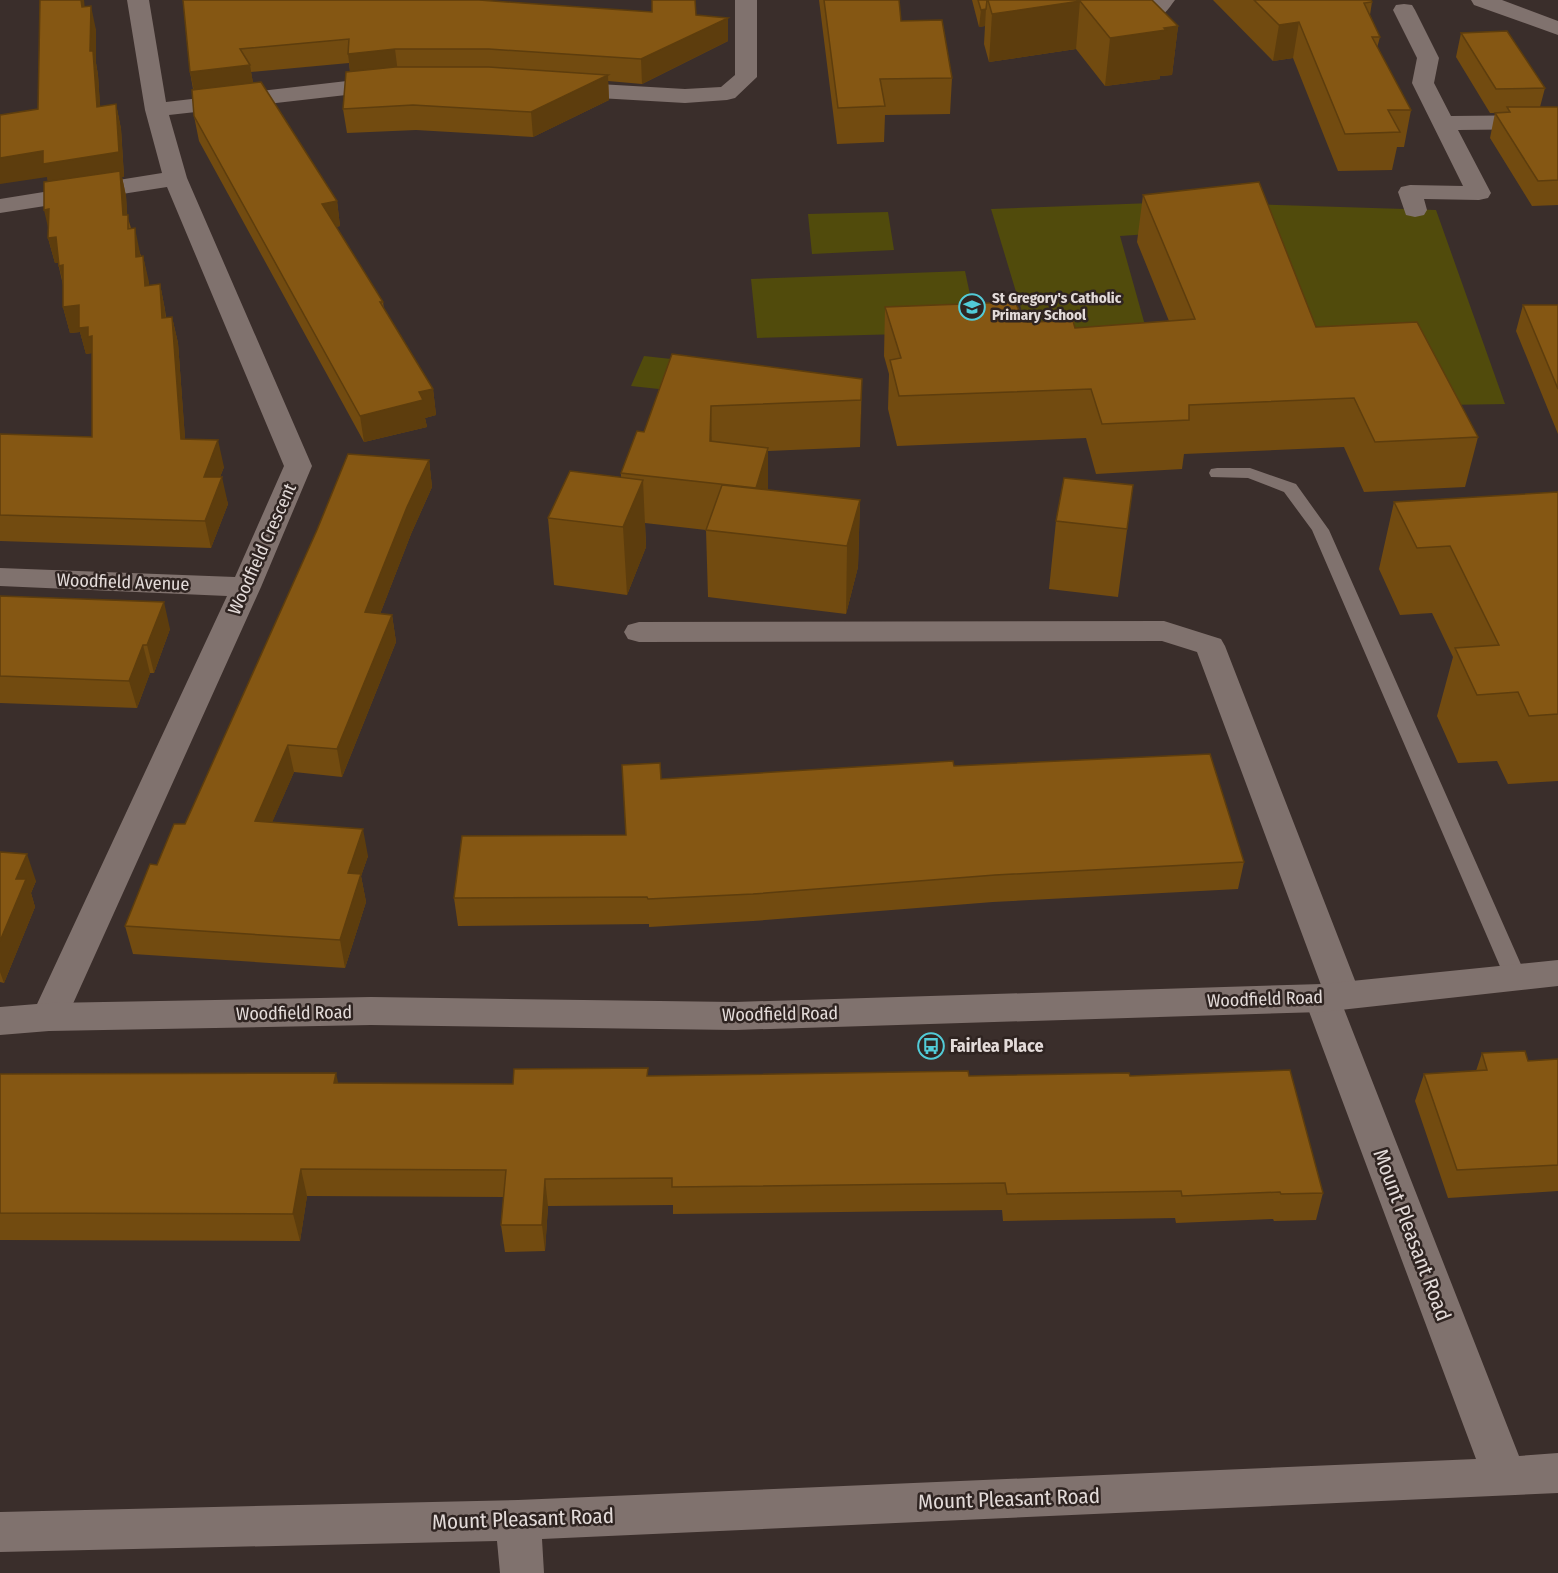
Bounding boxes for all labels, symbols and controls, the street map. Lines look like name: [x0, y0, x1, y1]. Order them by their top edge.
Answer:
place label: St Gregory's Catholic Primary School: [992, 289, 1122, 324]
school or university icon: St Gregory's Catholic Primary School: [957, 292, 987, 322]
street label: Woodfield Crescent: [223, 480, 301, 618]
street label: Woodfield Avenue: [56, 569, 190, 595]
street label: Woodfield Road: [1207, 986, 1323, 1012]
street label: Woodfield Road: [236, 1001, 352, 1025]
street label: Woodfield Road: [722, 1002, 838, 1026]
bus stop icon: Fairlea Place: [916, 1031, 946, 1061]
place label: Fairlea Place: [950, 1035, 1044, 1057]
street label: Mount Pleasant Road: [1367, 1145, 1457, 1325]
street label: Mount Pleasant Road: [918, 1483, 1100, 1515]
street label: Mount Pleasant Road: [432, 1503, 614, 1535]

